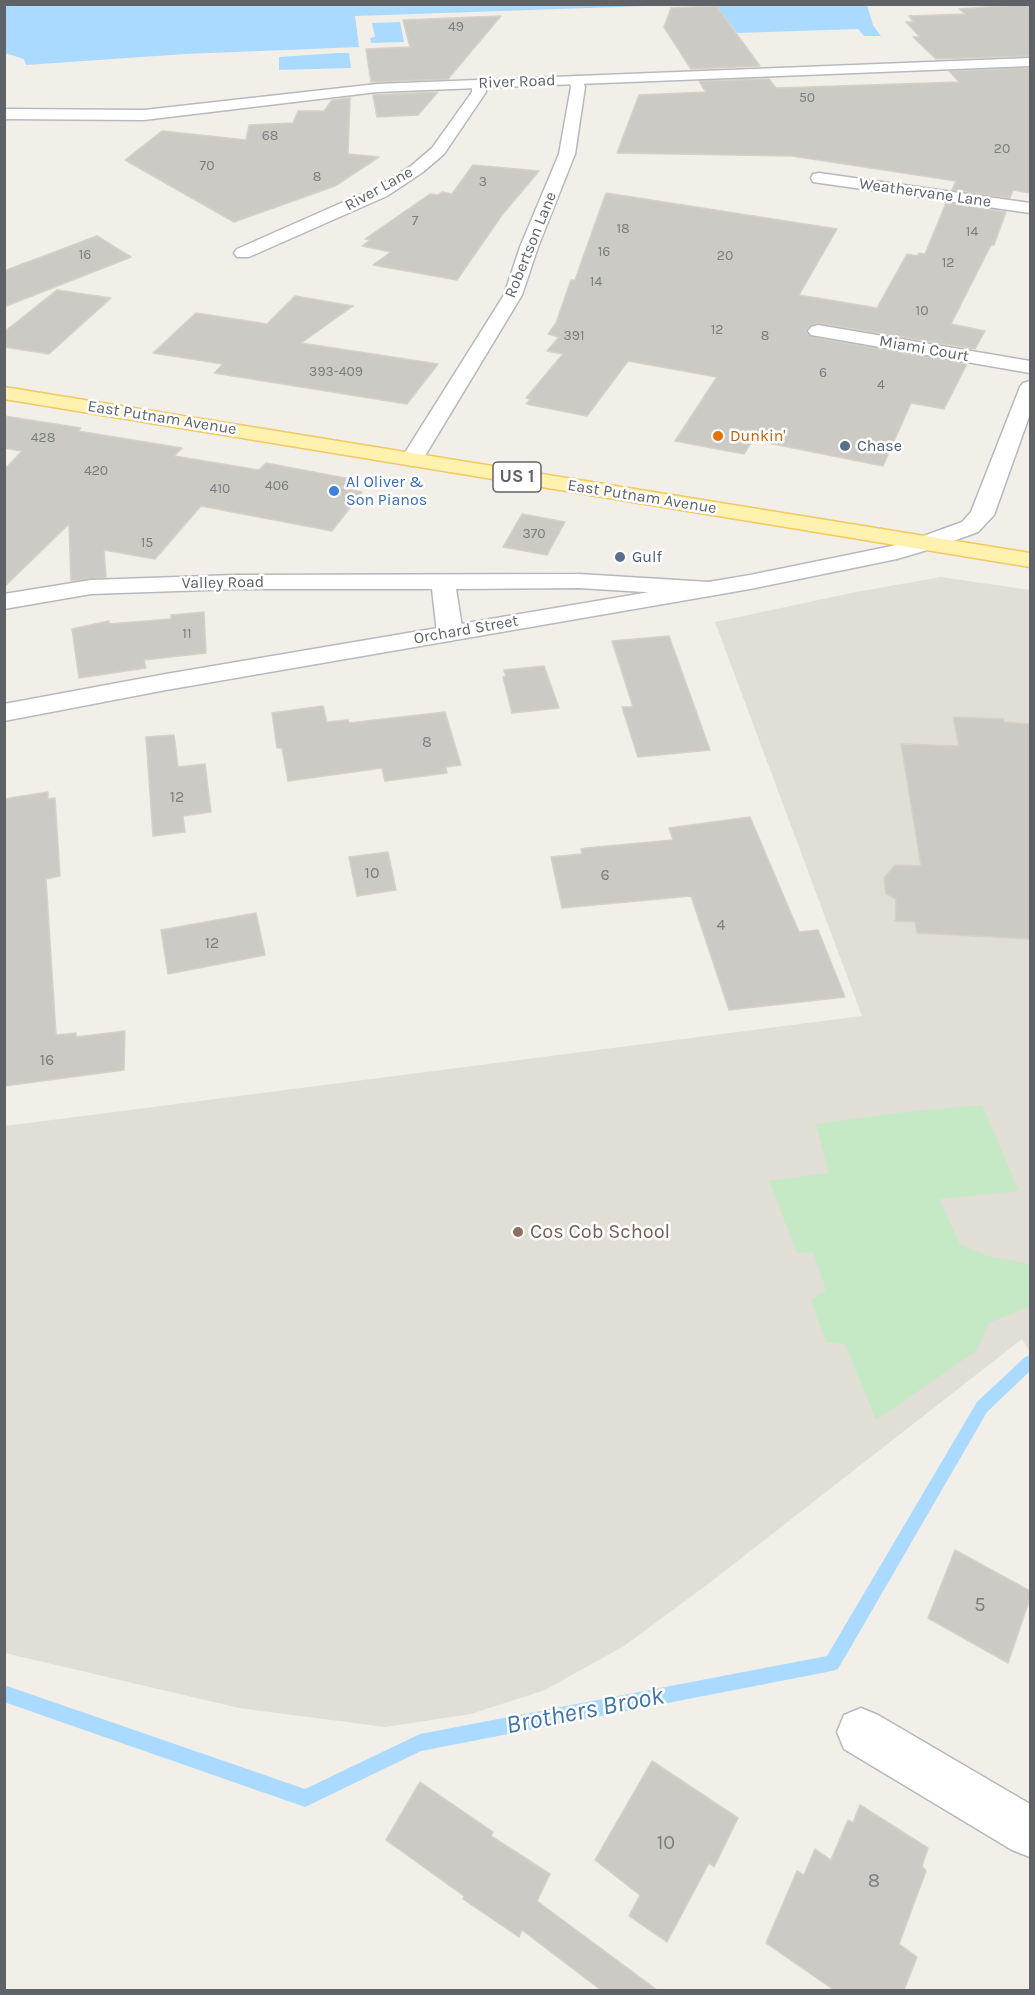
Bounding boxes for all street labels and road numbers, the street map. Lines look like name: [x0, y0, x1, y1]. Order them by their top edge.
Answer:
street label: River Road: [478, 71, 556, 93]
street label: River Lane: [342, 163, 416, 215]
street label: Weathervane Lane: [858, 174, 992, 212]
street label: Robertson Lane: [501, 189, 561, 301]
street label: Miami Court: [878, 332, 970, 366]
street label: East Putnam Avenue: [86, 397, 238, 439]
road number: US 1: [493, 462, 541, 492]
street label: East Putnam Avenue: [566, 476, 718, 518]
street label: Valley Road: [182, 573, 264, 593]
street label: Orchard Street: [412, 611, 520, 649]

